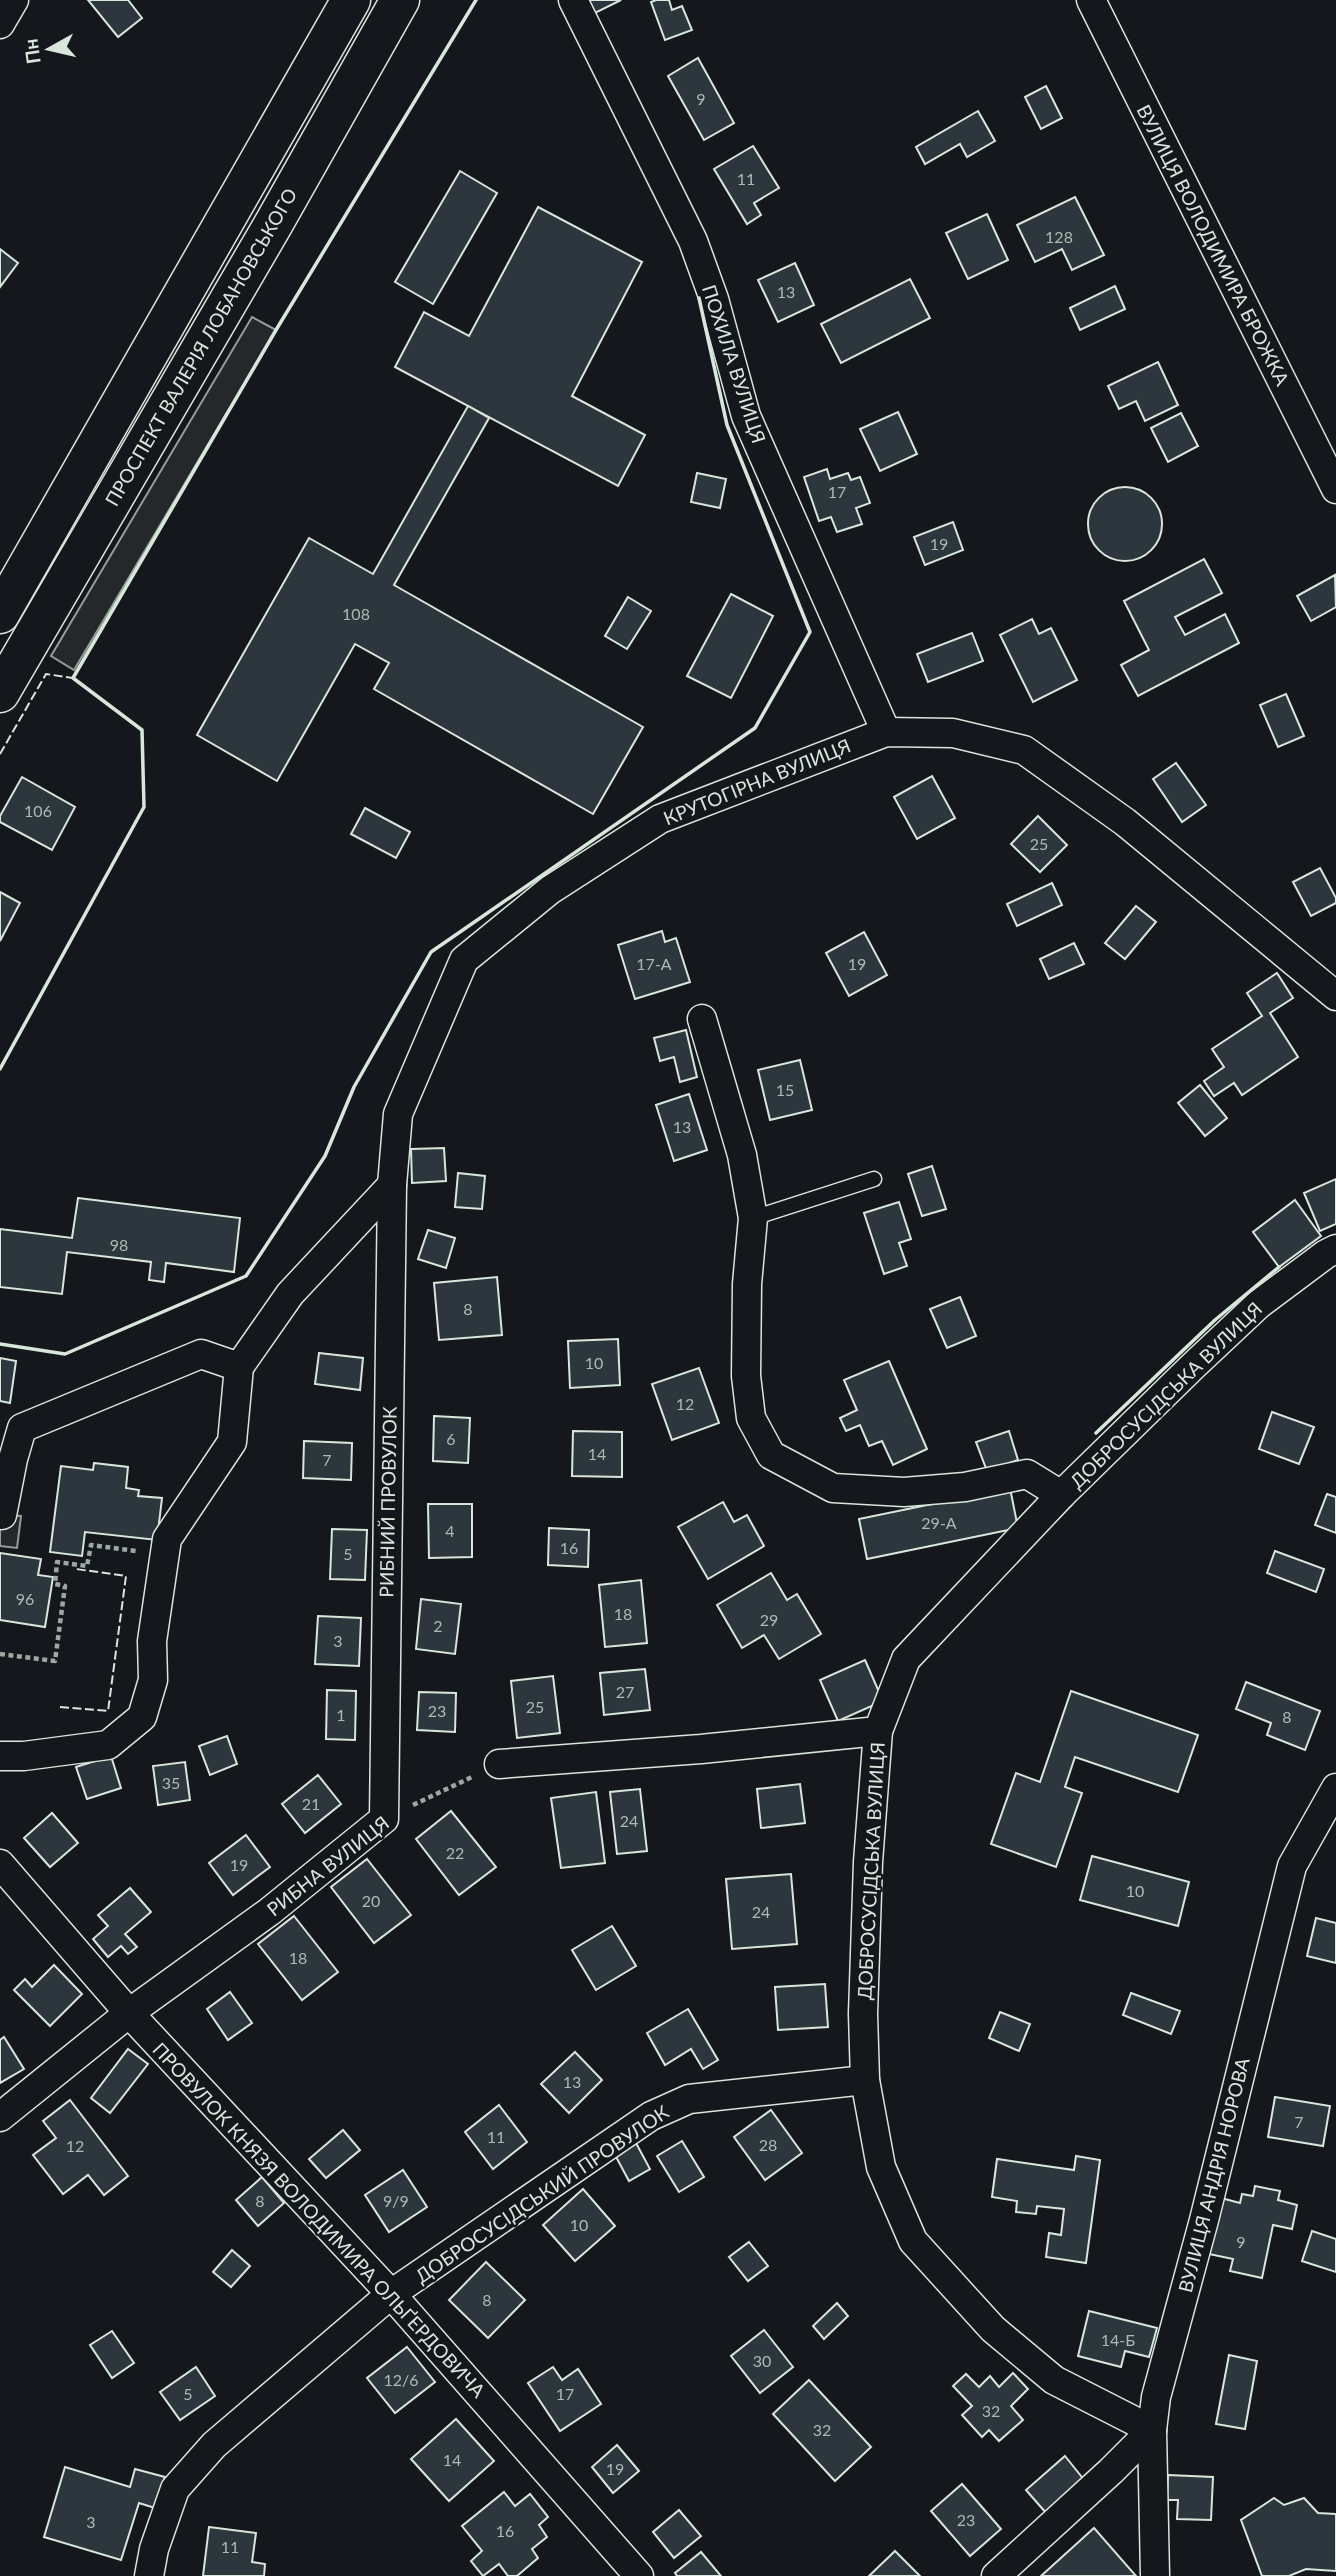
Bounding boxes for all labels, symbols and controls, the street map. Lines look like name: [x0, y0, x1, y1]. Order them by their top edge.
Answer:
north arrow: [14, 14, 84, 84]
text: Пн: [19, 38, 45, 65]
house number: 9: [696, 89, 706, 108]
street label: ВУЛИЦЯ ВОЛОДИМИРА БРОЖКА: [1132, 101, 1295, 389]
house number: 11: [737, 169, 755, 188]
street label: ПРОСПЕКТ ВАЛЕРІЯ ЛОБАНОВСЬКОГО: [100, 184, 301, 510]
house number: 128: [1045, 227, 1073, 246]
street label: ПОХИЛА ВУЛИЦЯ: [698, 282, 771, 446]
house number: 13: [777, 282, 795, 301]
house number: 17: [828, 482, 846, 501]
house number: 19: [930, 534, 948, 553]
house number: 108: [342, 604, 370, 623]
street label: КРУТОГІРНА ВУЛИЦЯ: [660, 733, 854, 830]
house number: 106: [24, 801, 52, 820]
house number: 25: [1030, 834, 1048, 853]
house number: 17-А: [636, 954, 672, 973]
house number: 19: [848, 954, 866, 973]
house number: 15: [776, 1080, 794, 1099]
house number: 13: [673, 1117, 691, 1136]
house number: 98: [110, 1235, 128, 1254]
street label: ДОБРОСУСІДСЬКА ВУЛИЦЯ: [1065, 1297, 1266, 1493]
house number: 8: [463, 1299, 473, 1318]
house number: 10: [585, 1353, 603, 1372]
house number: 12: [676, 1394, 694, 1413]
street label: РИБНИЙ ПРОВУЛОК: [374, 1406, 401, 1598]
house number: 6: [446, 1429, 456, 1448]
house number: 14: [588, 1444, 606, 1463]
house number: 7: [322, 1450, 332, 1469]
house number: 29-А: [921, 1513, 957, 1532]
house number: 4: [445, 1521, 455, 1540]
house number: 16: [560, 1538, 578, 1557]
house number: 5: [343, 1544, 353, 1563]
house number: 96: [16, 1589, 34, 1608]
house number: 18: [614, 1604, 632, 1623]
house number: 29: [760, 1610, 778, 1629]
house number: 2: [433, 1616, 443, 1635]
house number: 3: [333, 1631, 343, 1650]
house number: 27: [616, 1682, 634, 1701]
house number: 25: [526, 1697, 544, 1716]
house number: 23: [428, 1701, 446, 1720]
house number: 1: [336, 1705, 346, 1724]
house number: 8: [1282, 1707, 1292, 1726]
street label: ДОБРОСУСІДСЬКА ВУЛИЦЯ: [852, 1741, 889, 2000]
house number: 35: [162, 1773, 180, 1792]
house number: 21: [302, 1794, 320, 1813]
street label: РИБНА ВУЛИЦЯ: [262, 1811, 393, 1920]
house number: 24: [620, 1811, 638, 1830]
house number: 22: [446, 1843, 464, 1862]
house number: 19: [230, 1855, 248, 1874]
house number: 10: [1126, 1881, 1144, 1900]
house number: 20: [362, 1891, 380, 1910]
house number: 24: [752, 1902, 770, 1921]
house number: 18: [289, 1948, 307, 1967]
street label: ПРОВУЛОК КНЯЗЯ ВОЛОДИМИРА ОЛЬҐЕРДОВИЧА: [148, 2037, 491, 2402]
street label: ВУЛИЦЯ АНДРІЯ НОРОВА: [1173, 2055, 1254, 2295]
house number: 13: [563, 2072, 581, 2091]
street label: ДОБРОСУСІДСЬКИЙ ПРОВУЛОК: [411, 2100, 673, 2287]
house number: 7: [1294, 2112, 1304, 2131]
house number: 11: [487, 2127, 505, 2146]
house number: 28: [759, 2135, 777, 2154]
house number: 12: [66, 2136, 84, 2155]
house number: 8: [255, 2191, 265, 2210]
house number: 9/9: [383, 2191, 409, 2210]
house number: 10: [570, 2215, 588, 2234]
house number: 9: [1236, 2232, 1246, 2251]
house number: 8: [482, 2290, 492, 2309]
house number: 14-Б: [1101, 2330, 1135, 2349]
house number: 30: [753, 2351, 771, 2370]
house number: 12/6: [383, 2370, 419, 2389]
house number: 5: [183, 2384, 193, 2403]
house number: 17: [556, 2384, 574, 2403]
house number: 32: [982, 2401, 1000, 2420]
house number: 32: [813, 2420, 831, 2439]
house number: 14: [443, 2450, 461, 2469]
house number: 19: [606, 2459, 624, 2478]
house number: 23: [957, 2510, 975, 2529]
house number: 3: [86, 2512, 96, 2531]
house number: 16: [496, 2521, 514, 2540]
house number: 11: [221, 2537, 239, 2556]

